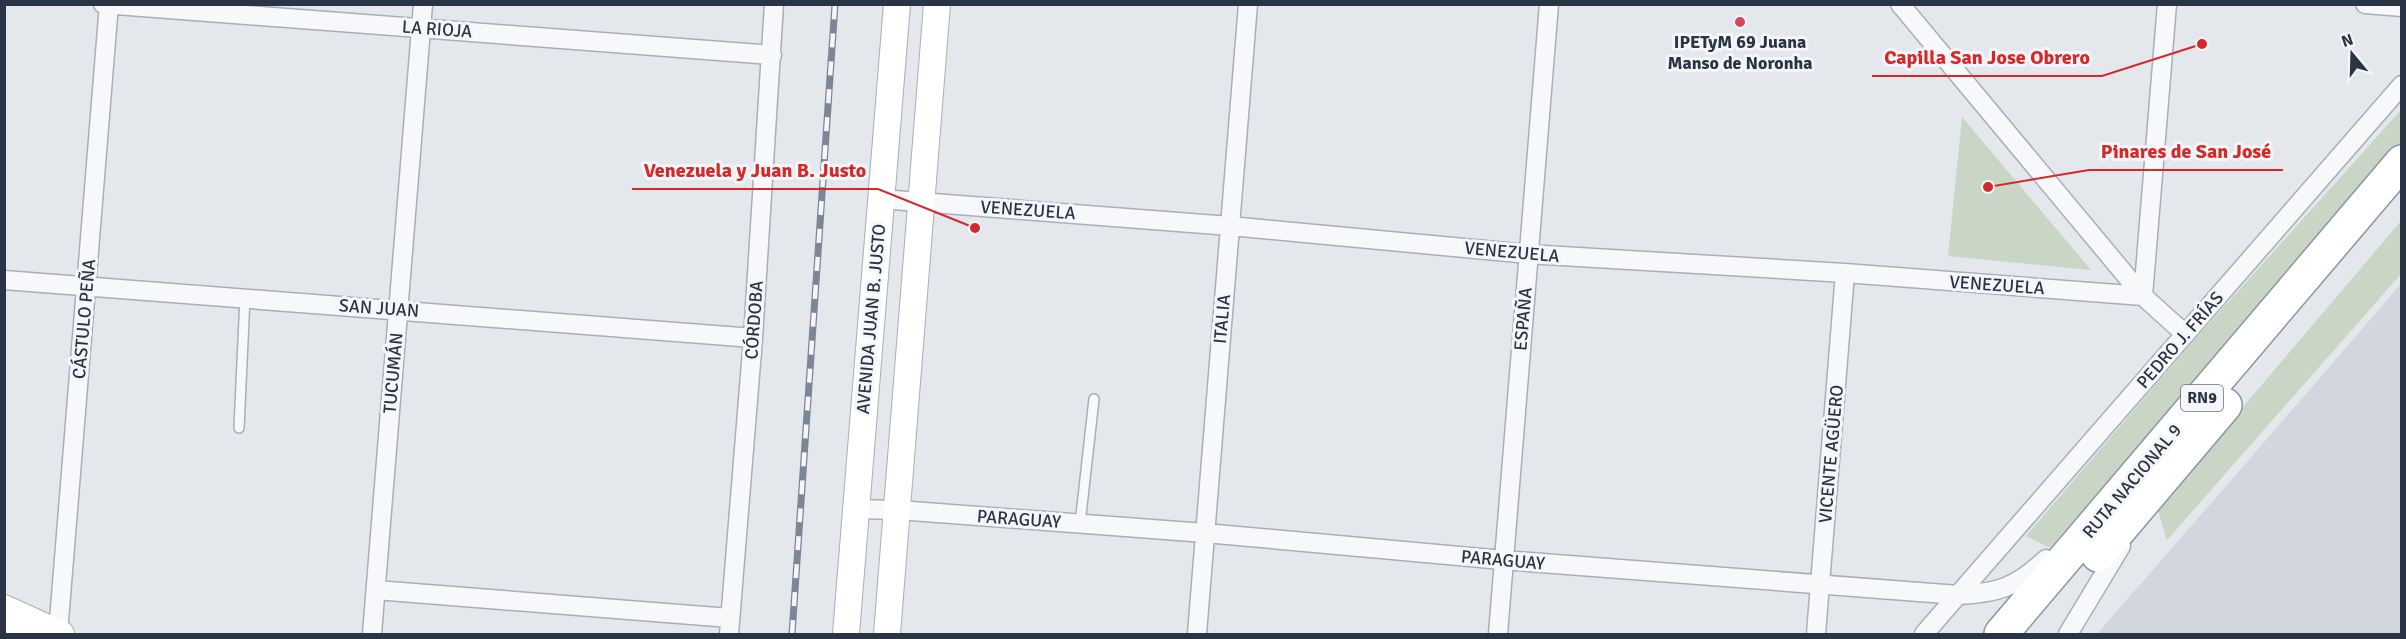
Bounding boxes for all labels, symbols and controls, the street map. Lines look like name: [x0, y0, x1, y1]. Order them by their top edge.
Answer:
marker: IPETyM 69 Juana Manso de Noronha: [1733, 15, 1747, 29]
street label: LA RIOJA: [401, 16, 473, 42]
north arrow: [2322, 24, 2382, 84]
text: N: [2339, 29, 2356, 52]
place label: IPETyM 69 Juana Manso de Noronha: [1667, 31, 1813, 74]
callout: Capilla San Jose Obrero: [1872, 38, 2102, 76]
text: Capilla San Jose Obrero: [1884, 45, 2090, 70]
callout: Pinares de San José: [2089, 132, 2283, 170]
text: Pinares de San José: [2101, 139, 2271, 164]
callout: Venezuela y Juan B. Justo: [632, 151, 878, 189]
text: Venezuela y Juan B. Justo: [644, 158, 866, 183]
street label: VENEZUELA: [980, 196, 1076, 224]
street label: AVENIDA JUAN B. JUSTO: [852, 223, 890, 415]
street label: VENEZUELA: [1463, 237, 1561, 267]
street label: CÁSTULO PEÑA: [68, 258, 100, 380]
street label: VENEZUELA: [1949, 271, 2045, 299]
street label: CÓRDOBA: [740, 280, 768, 360]
street label: ESPAÑA: [1509, 286, 1537, 352]
street label: PEDRO J. FRÍAS: [2132, 287, 2228, 393]
street label: ITALIA: [1209, 293, 1235, 345]
street label: SAN JUAN: [338, 294, 420, 322]
street label: TUCUMÁN: [378, 332, 408, 414]
street label: VICENTE AGÜERO: [1814, 384, 1848, 524]
road number: RN9: [2181, 385, 2223, 411]
street label: RUTA NACIONAL 9: [2078, 419, 2186, 543]
street label: PARAGUAY: [976, 505, 1062, 533]
street label: PARAGUAY: [1460, 545, 1546, 575]

